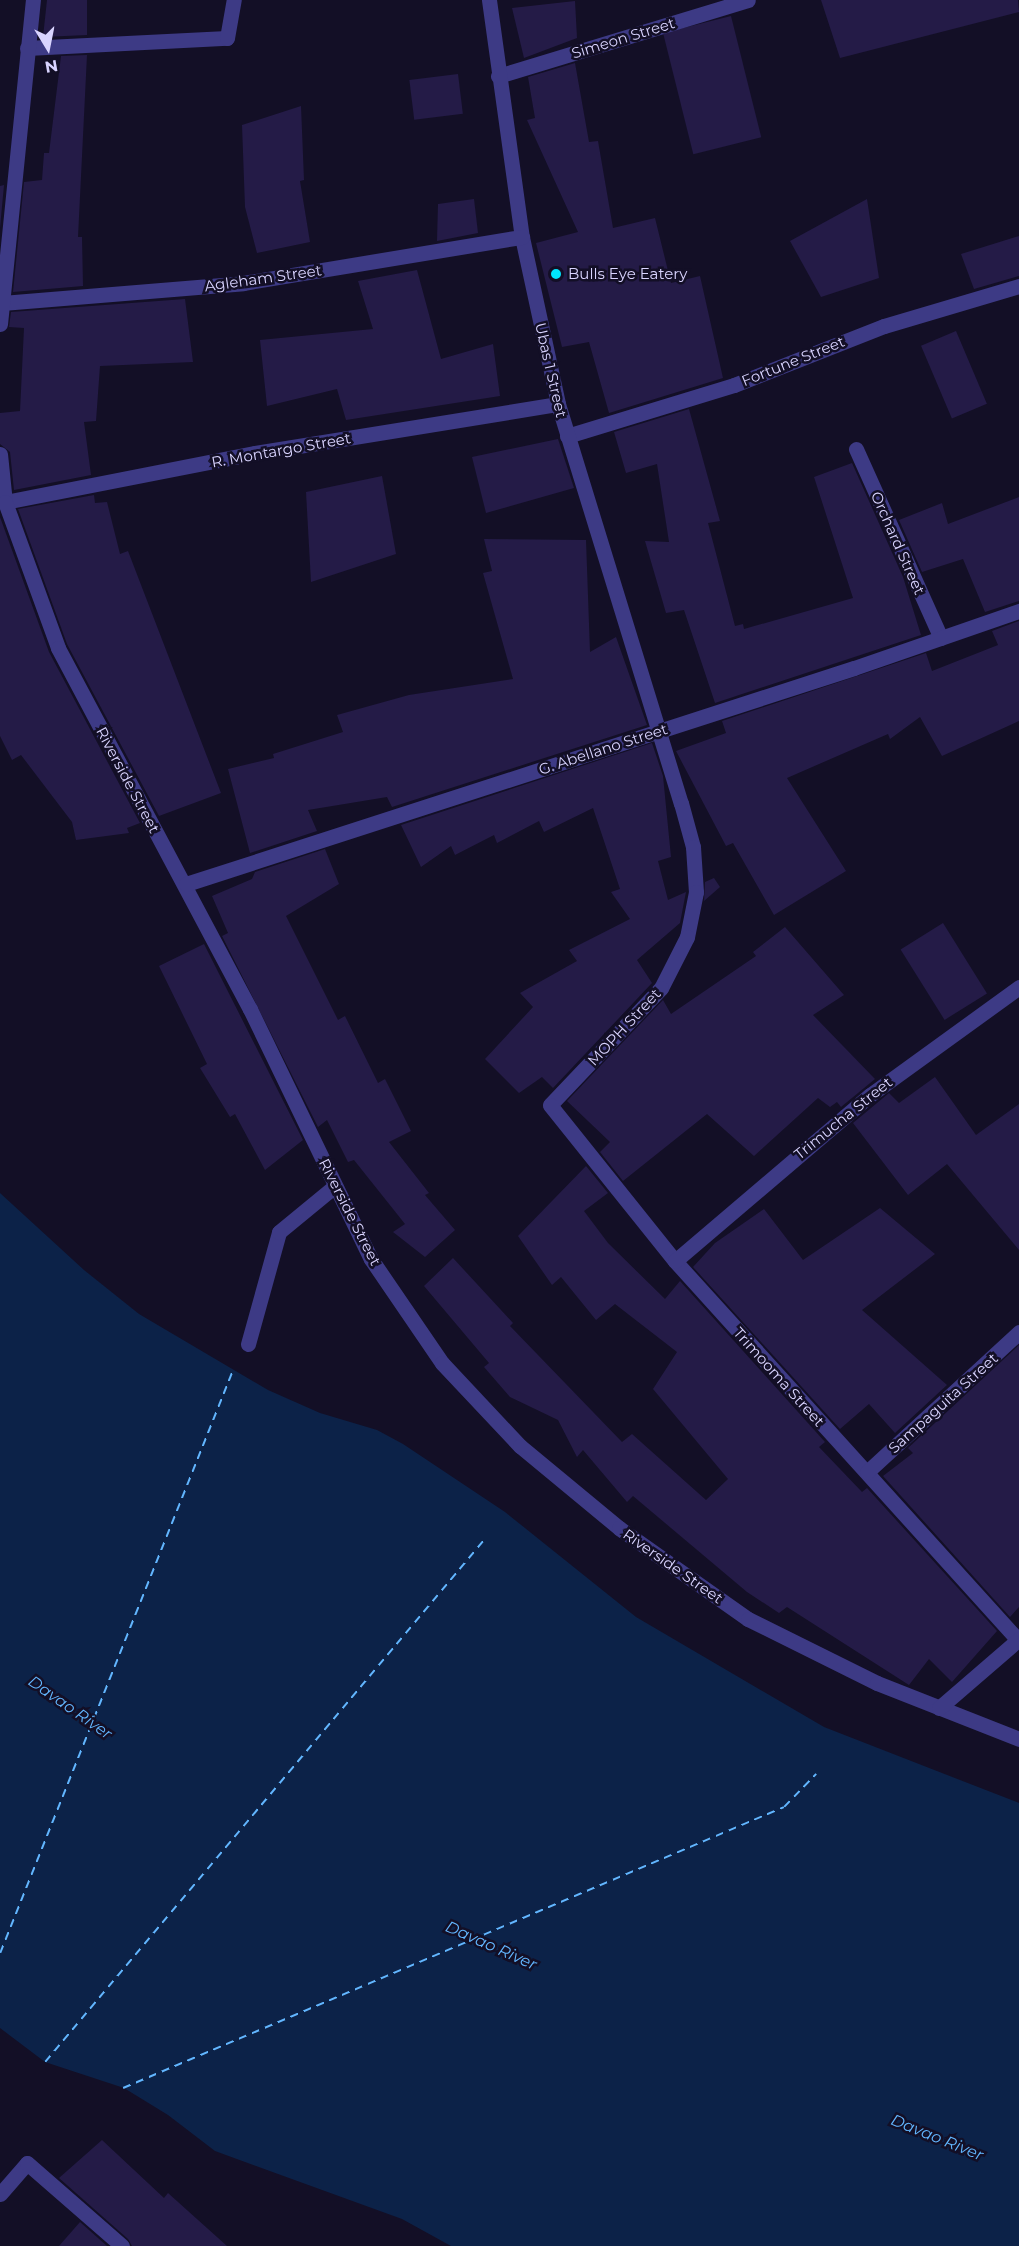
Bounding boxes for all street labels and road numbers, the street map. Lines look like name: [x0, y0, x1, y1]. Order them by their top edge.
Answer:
street label: Simeon Street: [569, 14, 677, 62]
street label: Agleham Street: [203, 261, 323, 295]
street label: Ubas 1 Street: [531, 321, 571, 419]
street label: Fortune Street: [739, 332, 847, 390]
street label: R. Montargo Street: [210, 429, 352, 471]
street label: Orchard Street: [867, 489, 929, 597]
street label: G. Abellano Street: [536, 720, 670, 778]
street label: Riverside Street: [92, 724, 164, 836]
street label: MOPH Street: [584, 985, 664, 1069]
street label: Trimucha Street: [790, 1073, 896, 1163]
street label: Riverside Street: [315, 1155, 385, 1269]
street label: Trimooma Street: [730, 1324, 828, 1430]
street label: Sampaguita Street: [885, 1349, 1001, 1457]
street label: Riverside Street: [620, 1525, 726, 1607]

